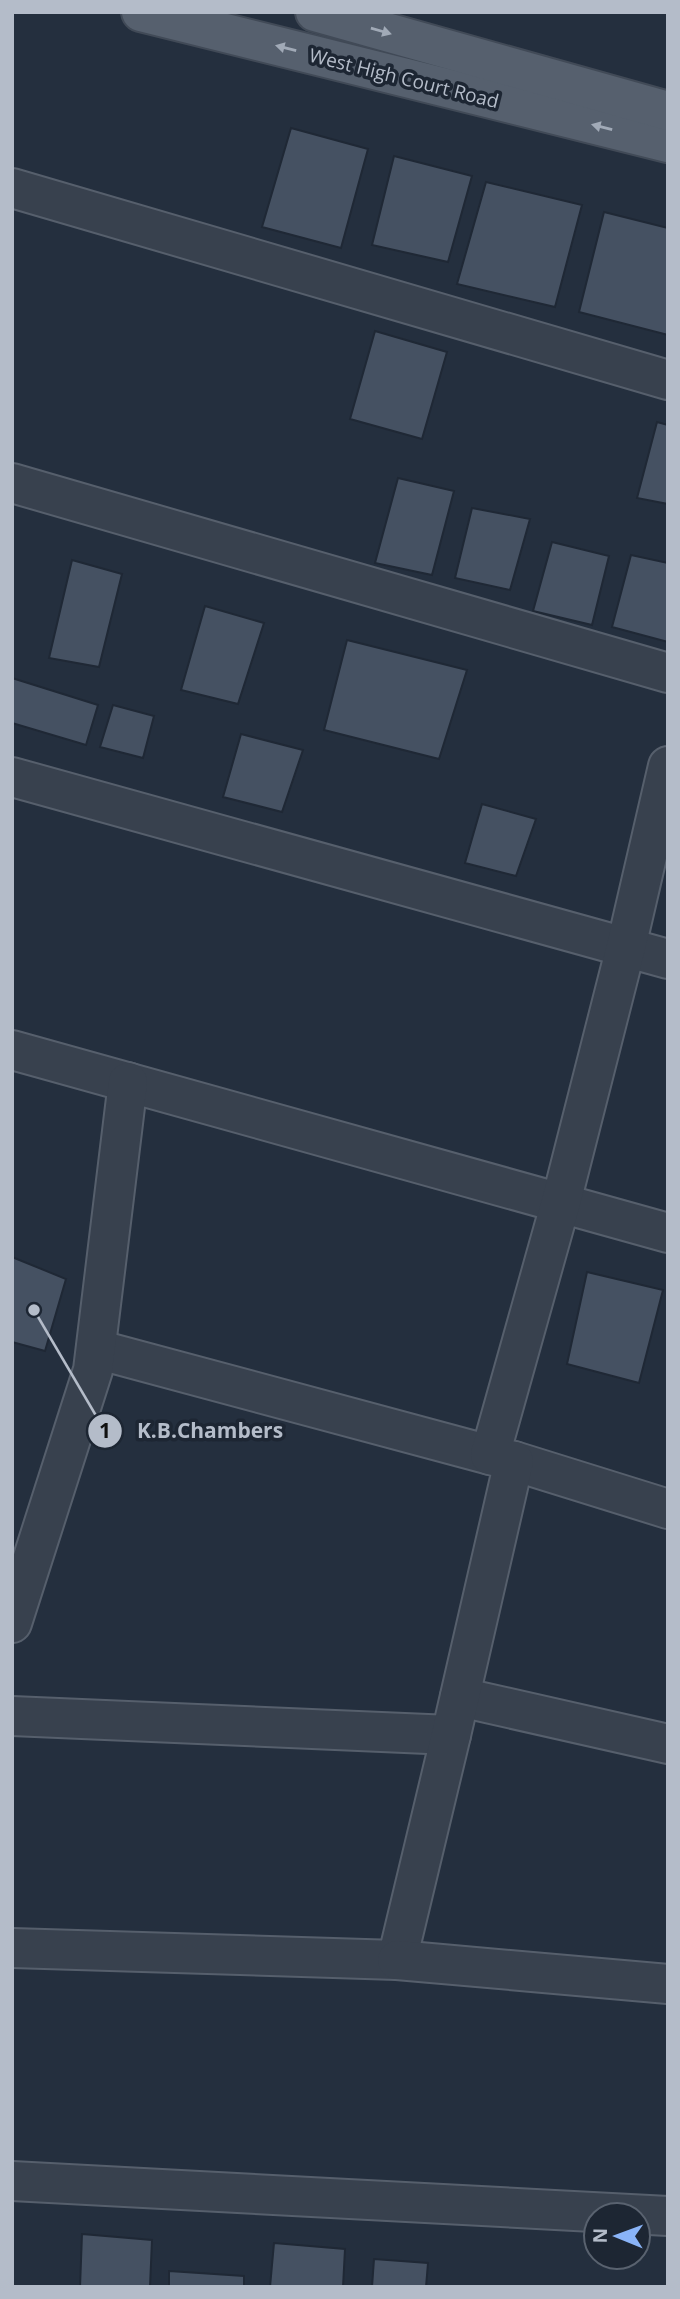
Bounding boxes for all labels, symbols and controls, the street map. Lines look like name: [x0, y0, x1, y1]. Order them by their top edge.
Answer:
one-way arrow: [370, 26, 392, 37]
one-way arrow: [275, 42, 297, 53]
street label: West High Court Road: [306, 42, 502, 114]
one-way arrow: [590, 121, 612, 132]
callout: K.B.Chambers: [88, 1410, 297, 1452]
text: 1: [99, 1416, 111, 1444]
text: K.B.Chambers: [137, 1416, 283, 1444]
north arrow: [582, 2201, 652, 2271]
text: N: [587, 2228, 613, 2244]

